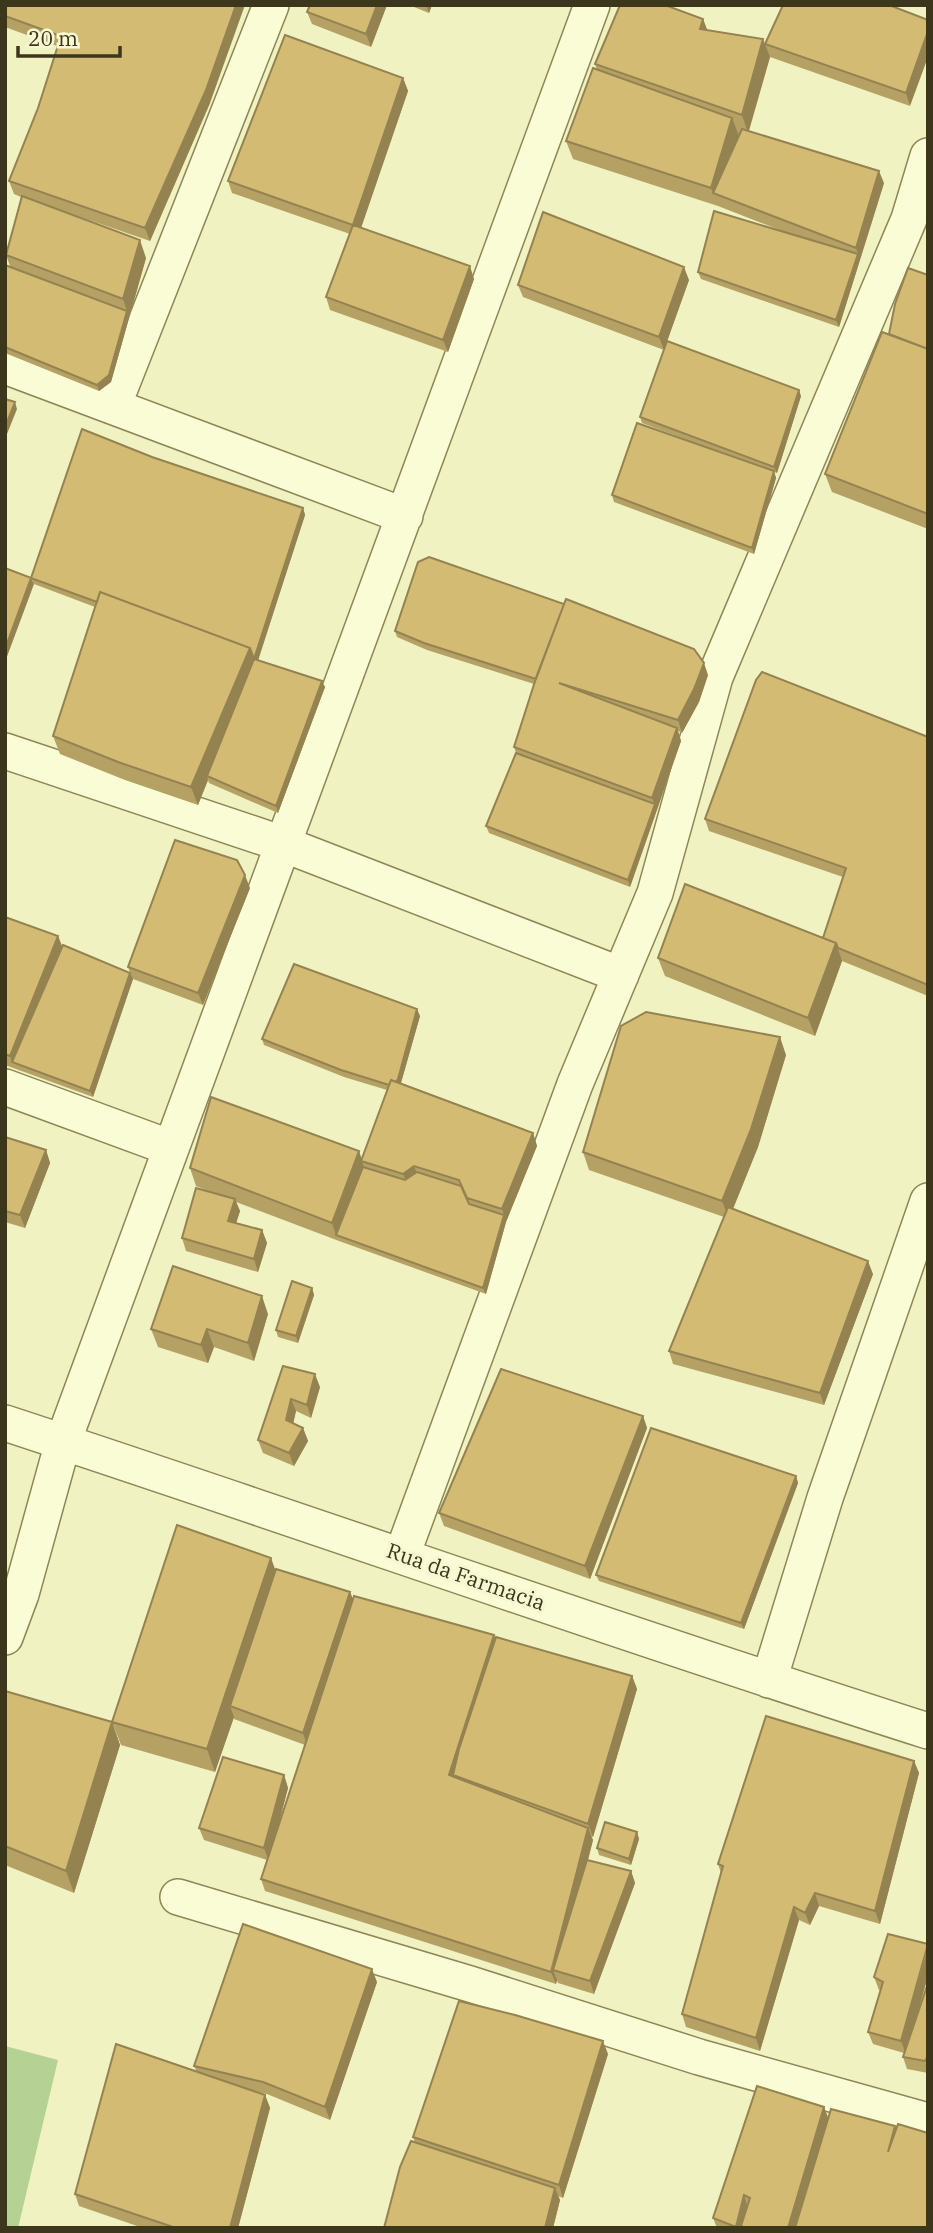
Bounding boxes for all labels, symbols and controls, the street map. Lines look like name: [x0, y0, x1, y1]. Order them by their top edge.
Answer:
scale bar: [18, 14, 119, 58]
text: 20 m: [28, 24, 78, 52]
street label: Rua da Farmacia: [383, 1536, 549, 1616]

